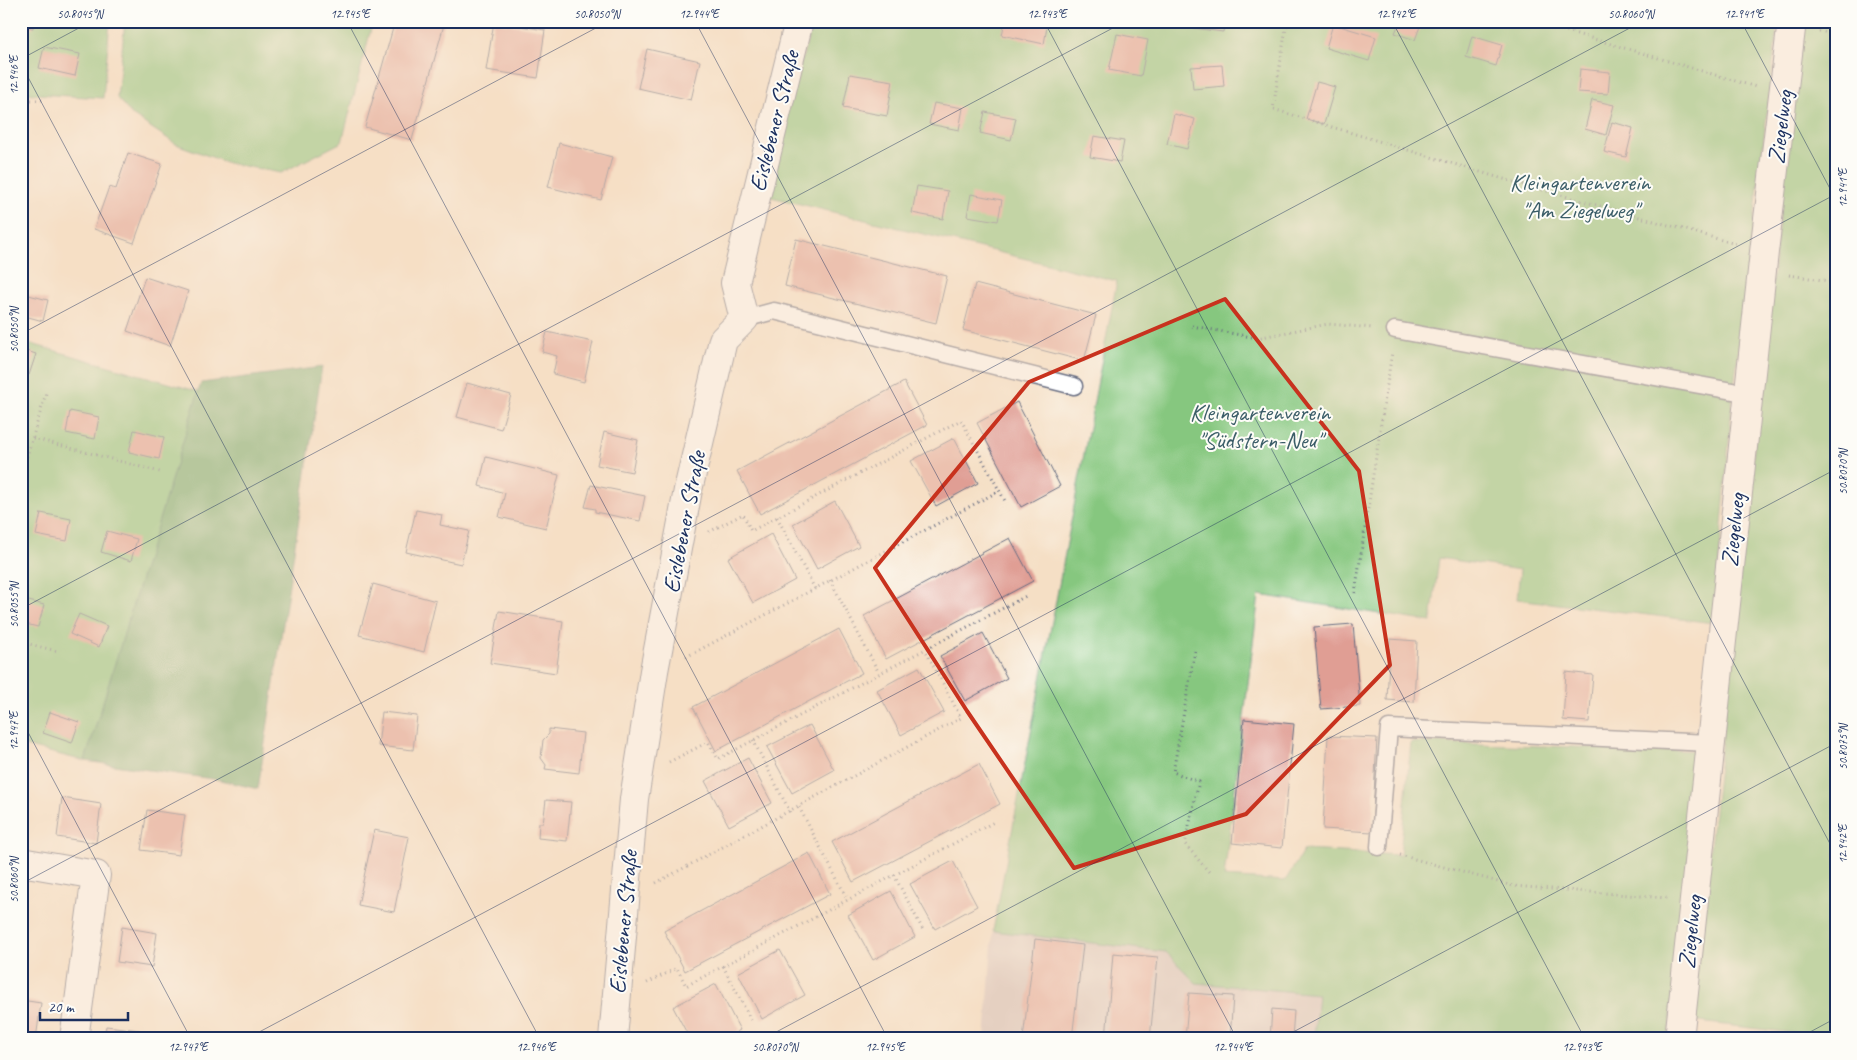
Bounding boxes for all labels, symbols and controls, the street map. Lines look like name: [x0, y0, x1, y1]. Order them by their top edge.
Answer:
text: 50.8045°N: [57, 6, 104, 22]
text: 12.945°E: [330, 6, 371, 22]
text: 50.8050°N: [574, 6, 621, 22]
text: 12.944°E: [679, 6, 720, 22]
text: 12.943°E: [1027, 6, 1068, 22]
text: 12.942°E: [1376, 6, 1417, 22]
text: 50.8060°N: [1608, 6, 1655, 22]
text: 12.941°E: [1724, 6, 1765, 22]
street label: Eislebener Straße: [742, 46, 806, 194]
text: 12.946°E: [6, 54, 22, 95]
street label: Ziegelweg: [1761, 87, 1800, 166]
park label: Kleingartenverein "Am Ziegelweg": [1510, 167, 1651, 225]
text: 12.941°E: [1835, 167, 1851, 208]
text: 50.8050°N: [6, 306, 22, 353]
park label: Kleingartenverein "Südstern-Neu": [1190, 397, 1331, 455]
street label: Eislebener Straße: [656, 446, 713, 595]
text: 50.8070°N: [1835, 448, 1851, 495]
street label: Ziegelweg: [1714, 490, 1752, 568]
text: 50.8055°N: [6, 581, 22, 628]
text: 12.947°E: [6, 710, 22, 751]
text: 50.8075°N: [1835, 723, 1851, 770]
text: 12.942°E: [1835, 823, 1851, 864]
street label: Eislebener Straße: [602, 847, 644, 995]
text: 50.8060°N: [6, 856, 22, 903]
street label: Ziegelweg: [1671, 892, 1709, 970]
scale bar: [40, 990, 128, 1022]
text: 20 m: [48, 998, 75, 1017]
text: 12.947°E: [168, 1039, 209, 1055]
text: 12.946°E: [516, 1039, 557, 1055]
text: 50.8070°N: [752, 1039, 799, 1055]
text: 12.945°E: [865, 1039, 906, 1055]
text: 12.944°E: [1213, 1039, 1254, 1055]
text: 12.943°E: [1562, 1039, 1603, 1055]

